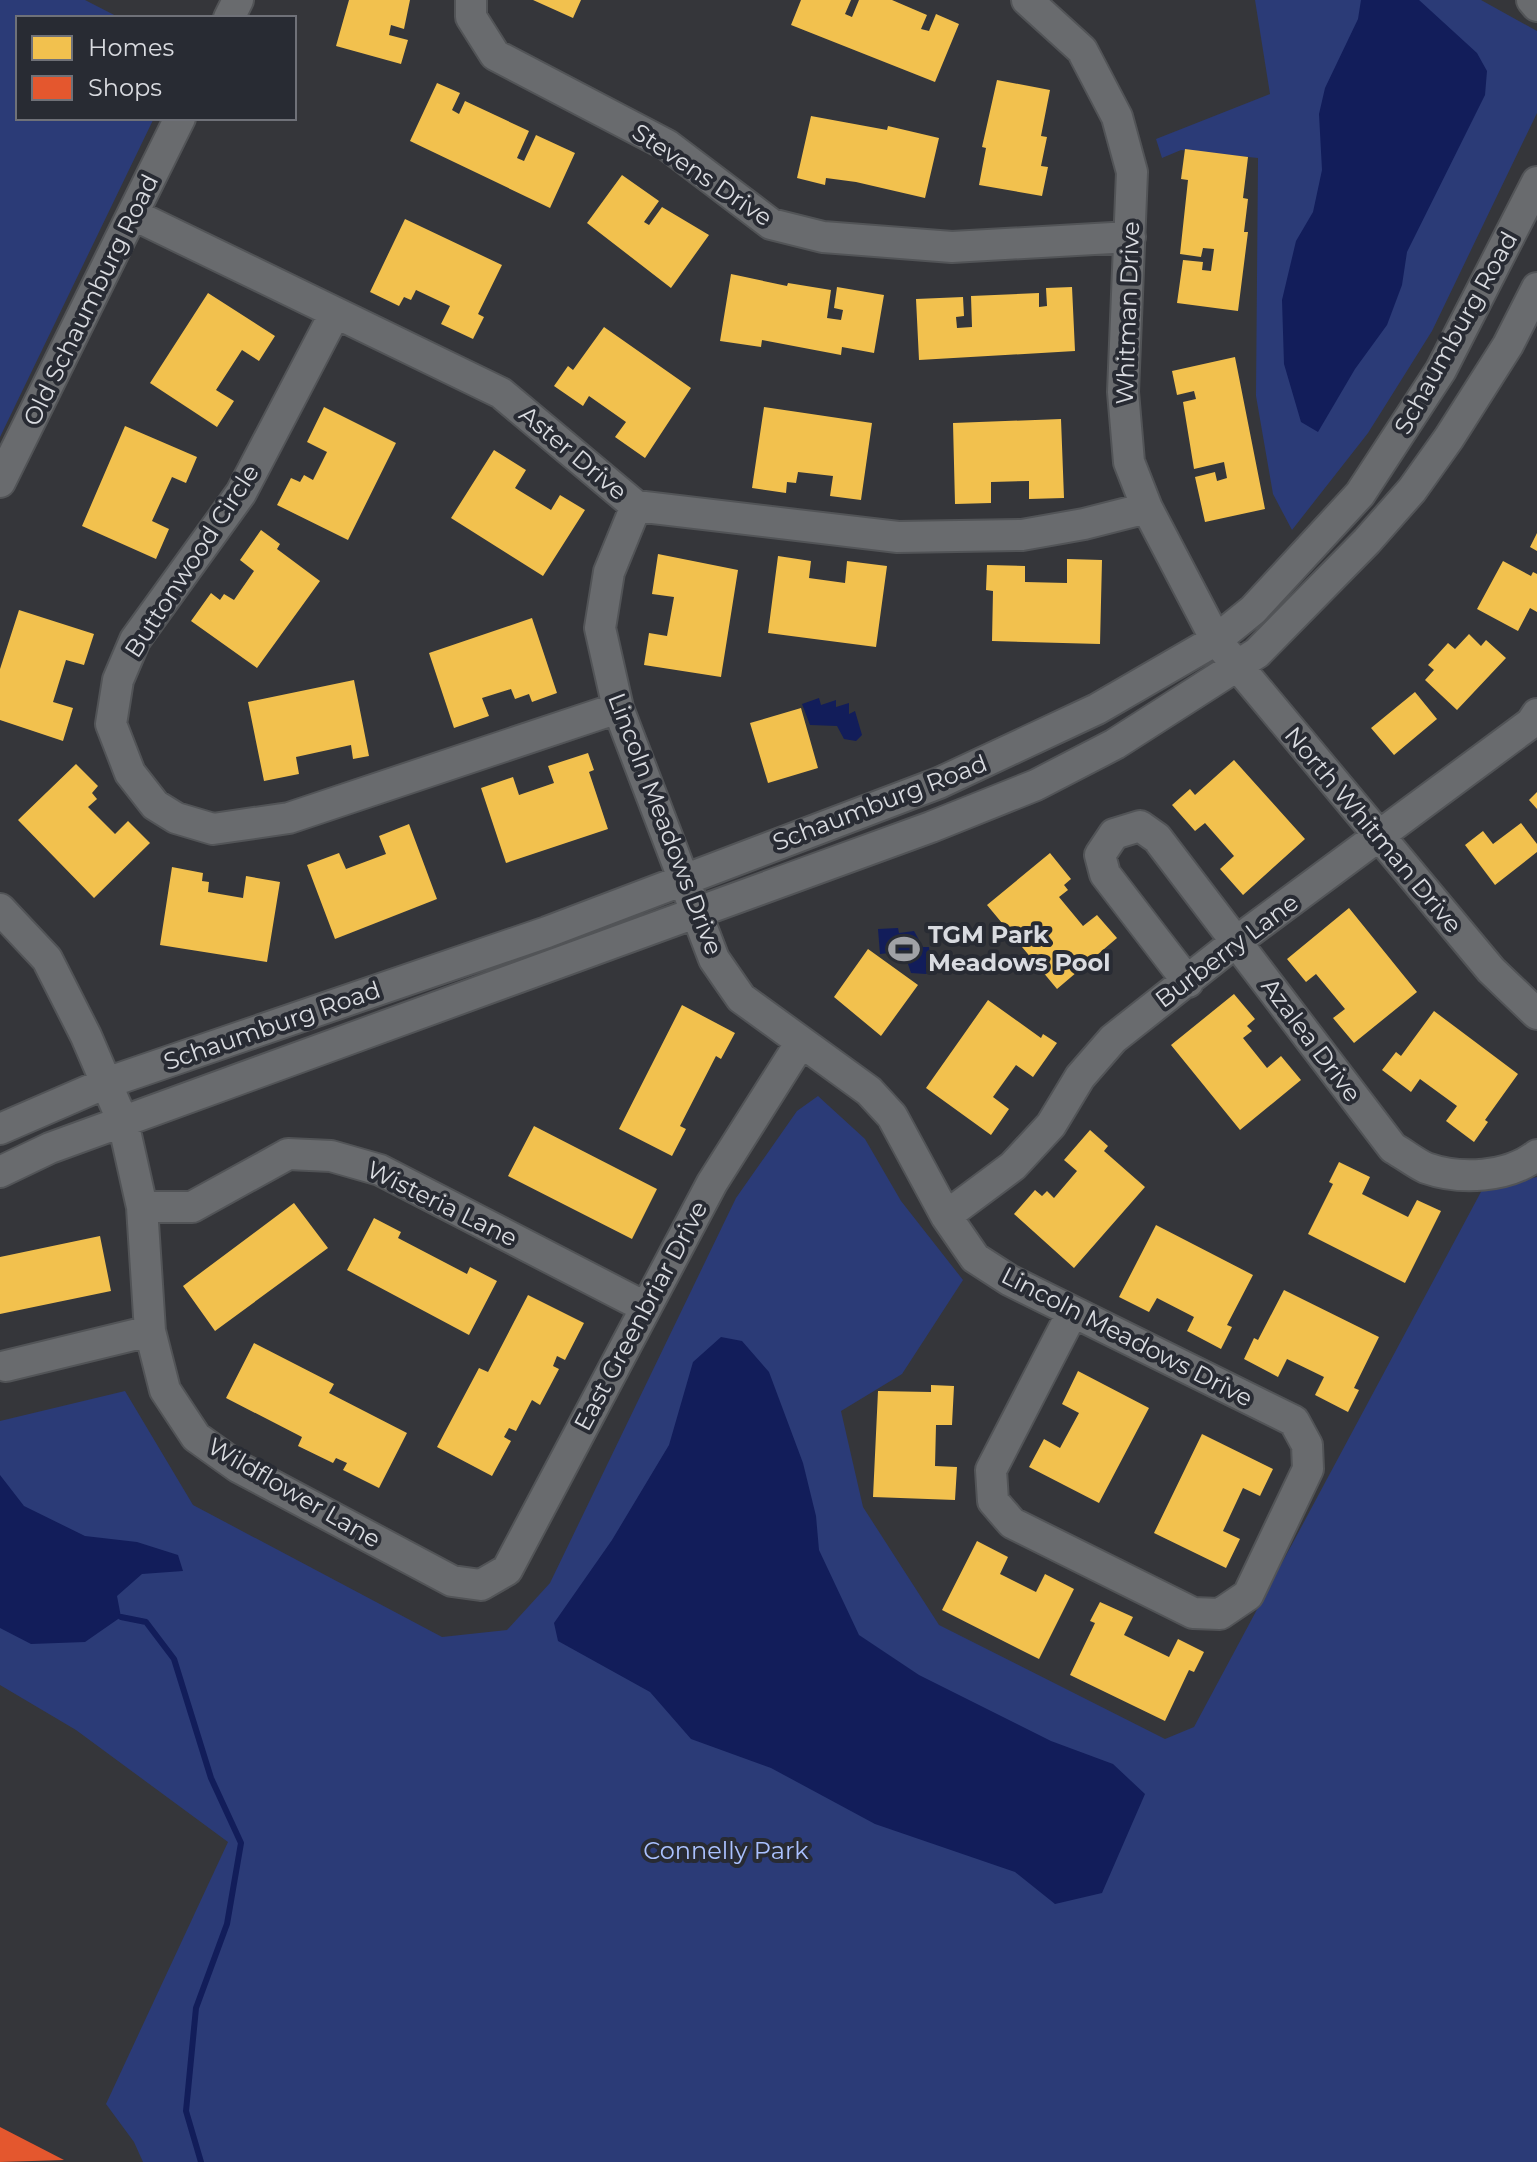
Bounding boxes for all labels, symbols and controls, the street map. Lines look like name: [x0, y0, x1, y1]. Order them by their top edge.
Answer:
legend: [16, 16, 296, 120]
text: Homes: [88, 33, 174, 62]
text: Shops: [88, 73, 162, 102]
street label: Stevens Drive: [627, 117, 778, 232]
street label: Old Schaumburg Road: [17, 169, 164, 430]
street label: Whitman Drive: [1110, 221, 1145, 405]
street label: Schaumburg Road: [1388, 226, 1523, 439]
street label: Aster Drive: [514, 399, 633, 506]
street label: Buttonwood Circle: [118, 459, 265, 663]
street label: Lincoln Meadows Drive: [602, 689, 729, 959]
street label: North Whitman Drive: [1279, 721, 1468, 939]
street label: Schaumburg Road: [769, 748, 991, 857]
street label: Burberry Lane: [1149, 887, 1304, 1014]
place label: TGM Park Meadows Pool: [928, 920, 1110, 977]
sports icon: TGM Park Meadows Pool: [887, 932, 921, 966]
street label: Azalea Drive: [1255, 972, 1367, 1107]
street label: Schaumburg Road: [160, 975, 384, 1076]
street label: Wisteria Lane: [362, 1155, 522, 1252]
street label: East Greenbriar Drive: [568, 1196, 713, 1436]
street label: Lincoln Meadows Drive: [997, 1261, 1258, 1413]
street label: Wildflower Lane: [203, 1431, 386, 1554]
park label: Connelly Park: [643, 1836, 809, 1865]

